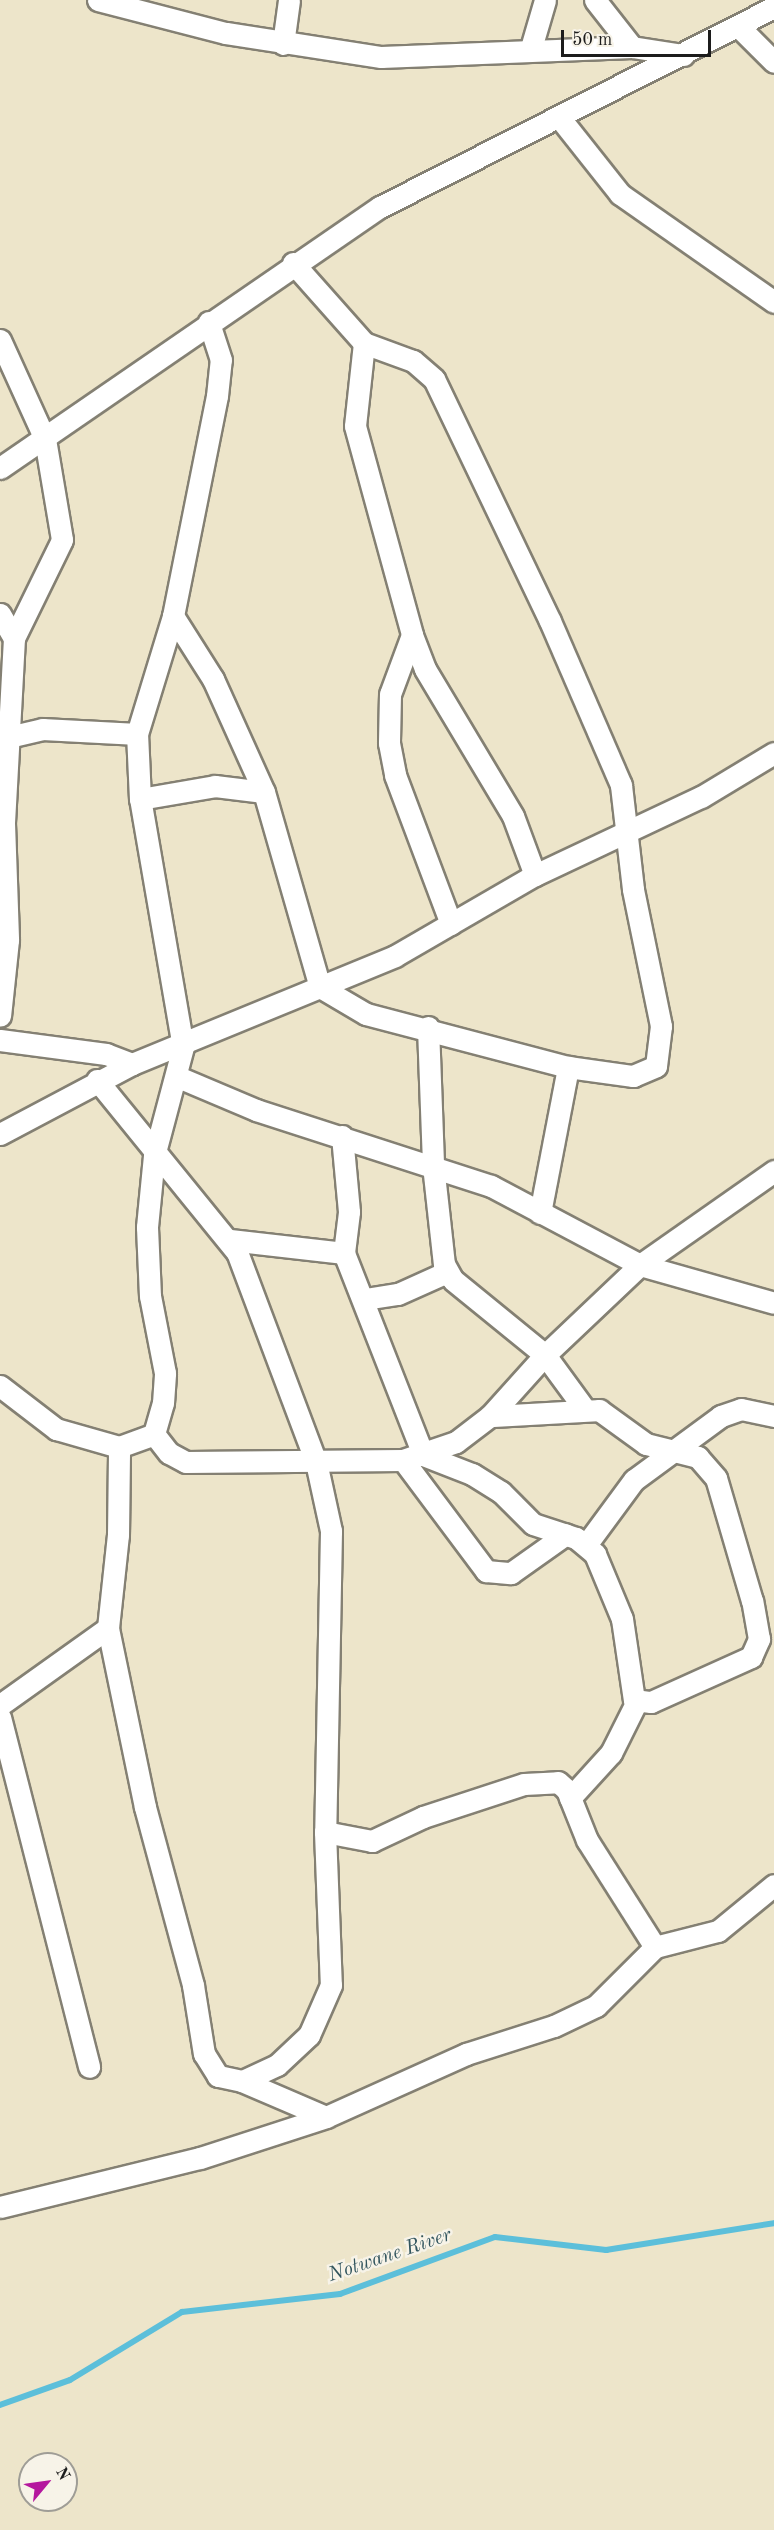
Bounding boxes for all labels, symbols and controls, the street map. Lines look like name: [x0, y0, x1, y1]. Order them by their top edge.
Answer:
scale bar: [564, 18, 714, 56]
text: 50 m: [572, 31, 612, 49]
water label: Notwane River: [325, 2224, 455, 2288]
north arrow: [18, 2452, 78, 2512]
text: N: [52, 2465, 72, 2483]

